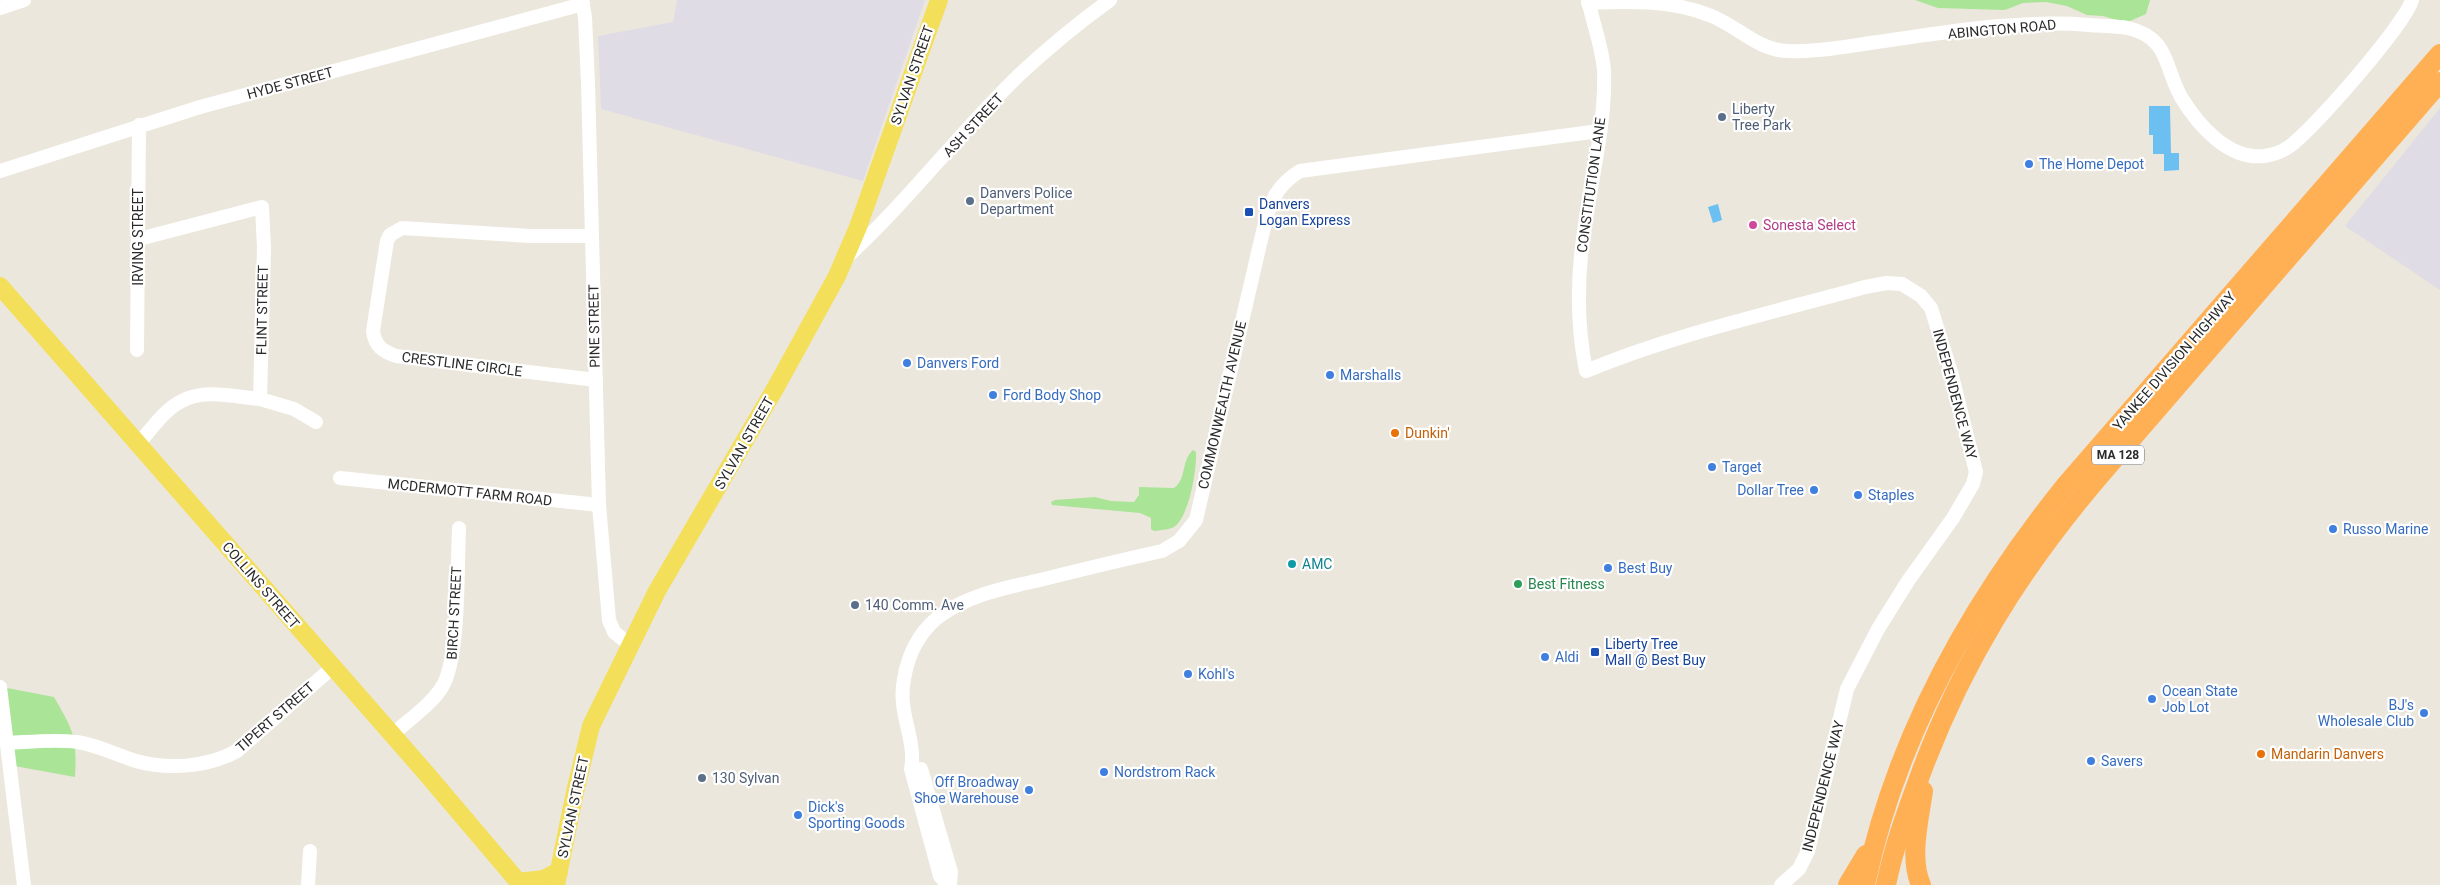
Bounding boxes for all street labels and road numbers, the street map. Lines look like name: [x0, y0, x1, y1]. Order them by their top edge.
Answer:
street label: ABINGTON ROAD: [1947, 16, 2057, 42]
street label: SYLVAN STREET: [888, 23, 937, 127]
street label: HYDE STREET: [245, 64, 335, 102]
street label: ASH STREET: [940, 90, 1007, 160]
street label: CONSTITUTION LANE: [1574, 116, 1608, 254]
street label: IRVING STREET: [130, 188, 146, 286]
street label: FLINT STREET: [253, 264, 271, 355]
street label: PINE STREET: [585, 283, 603, 368]
street label: YANKEE DIVISION HIGHWAY: [2109, 288, 2239, 434]
street label: COMMONWEALTH AVENUE: [1195, 319, 1249, 491]
street label: INDEPENDENCE WAY: [1930, 327, 1980, 462]
street label: CRESTLINE CIRCLE: [401, 349, 523, 379]
street label: SYLVAN STREET: [711, 394, 777, 492]
road number: MA 128: [2092, 446, 2144, 464]
street label: MCDERMOTT FARM ROAD: [387, 475, 553, 509]
street label: COLLINS STREET: [219, 539, 303, 632]
street label: BIRCH STREET: [444, 565, 464, 660]
street label: TIPERT STREET: [233, 678, 318, 755]
street label: INDEPENDENCE WAY: [1799, 718, 1847, 853]
street label: SYLVAN STREET: [554, 754, 592, 859]

